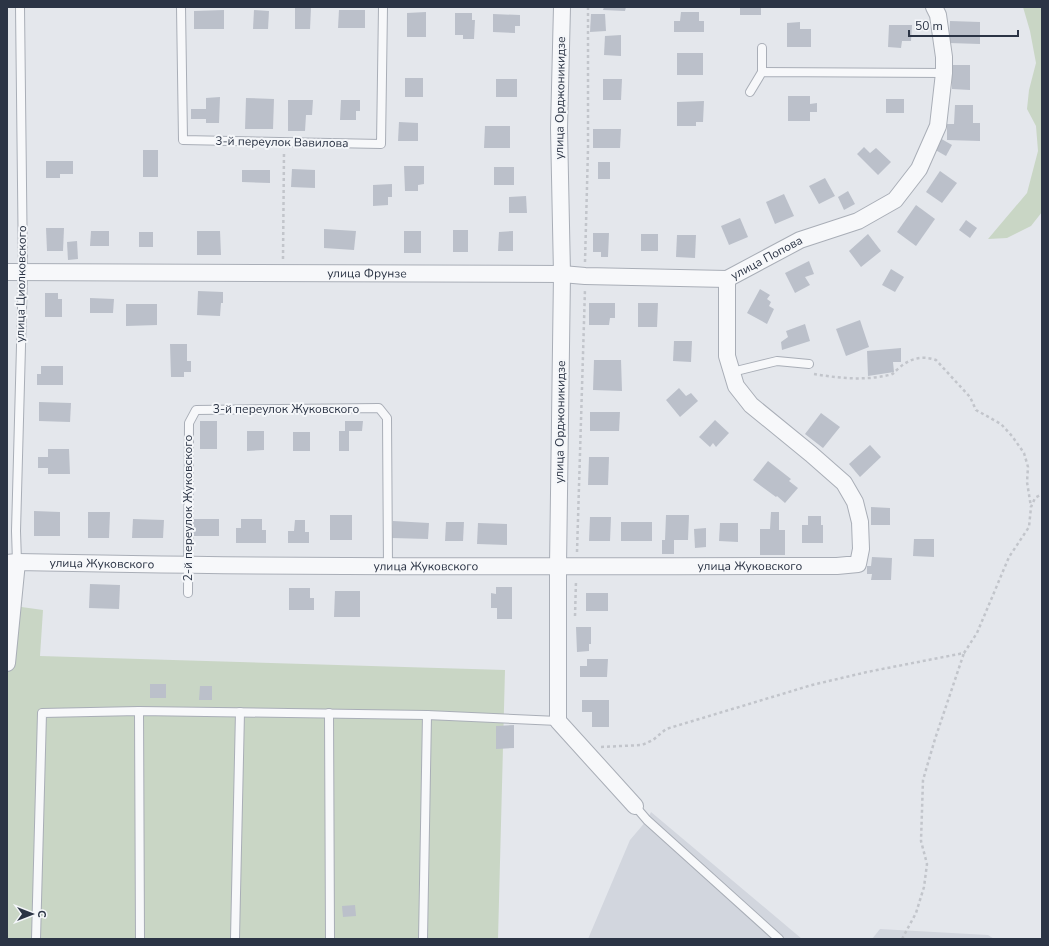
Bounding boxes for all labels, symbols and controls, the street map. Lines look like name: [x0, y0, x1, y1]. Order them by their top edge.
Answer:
scale bar: [909, 12, 1018, 38]
text: 50 m: [915, 18, 943, 34]
street label: улица Орджоникидзе: [551, 36, 569, 160]
street label: 3-й переулок Вавилова: [215, 133, 349, 151]
street label: улица Циолковского: [12, 225, 30, 343]
street label: улица Попова: [728, 232, 805, 284]
street label: улица Фрунзе: [327, 265, 407, 281]
street label: улица Орджоникидзе: [551, 360, 569, 484]
street label: 3-й переулок Жуковского: [213, 401, 359, 417]
street label: 2-й переулок Жуковского: [180, 435, 196, 581]
street label: улица Жуковского: [49, 555, 155, 572]
street label: улица Жуковского: [374, 558, 479, 574]
street label: улица Жуковского: [698, 558, 803, 574]
north arrow: [12, 894, 52, 934]
text: С: [34, 910, 49, 918]

